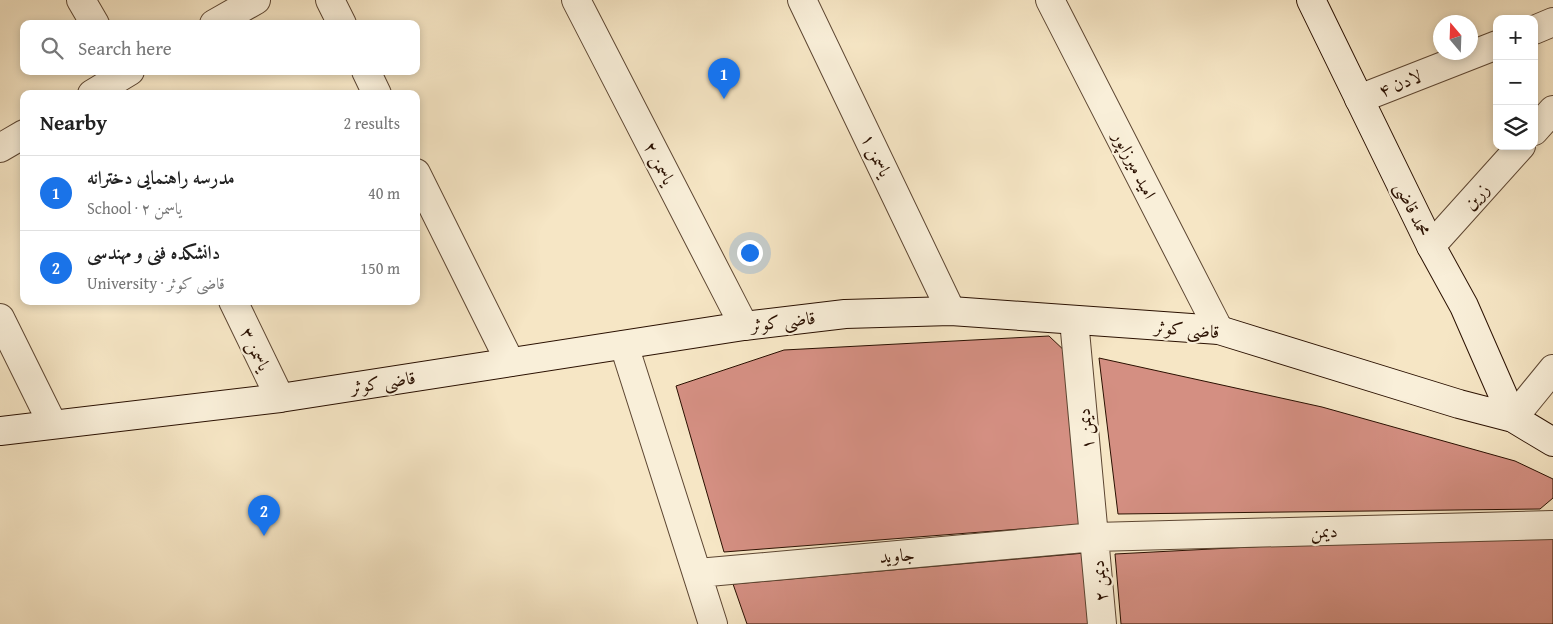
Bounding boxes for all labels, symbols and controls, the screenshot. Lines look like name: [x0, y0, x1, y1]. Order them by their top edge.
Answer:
north arrow: [1433, 15, 1478, 60]
map controls: [1493, 15, 1538, 150]
button: +: [1493, 15, 1538, 60]
search box: [20, 20, 420, 75]
icon: search: [38, 34, 66, 62]
text: Search here: [78, 34, 172, 62]
pin: 1: [708, 58, 740, 99]
button: −: [1493, 60, 1538, 105]
street label: لادن ۴: [1374, 62, 1426, 104]
button: layers: [1493, 105, 1538, 150]
text: Nearby: [40, 107, 107, 138]
text: 2 results: [343, 111, 400, 135]
street label: امید میرزاپور: [1106, 125, 1164, 204]
street label: یاسمن ۱: [855, 129, 900, 183]
street label: یاسمن ۲: [638, 137, 683, 191]
text: مدرسه راهنمایی دخترانه: [87, 163, 235, 191]
street label: زرین: [1456, 176, 1496, 216]
street label: محمد قاضی: [1388, 177, 1438, 241]
text: 1: [52, 181, 60, 205]
text: 40 m: [368, 181, 400, 205]
text: School · یاسمن ۲: [87, 196, 182, 220]
text: دانشکده فنی و مهندسی: [87, 238, 220, 266]
your location: [737, 240, 763, 266]
text: 2: [52, 256, 60, 280]
text: 150 m: [360, 256, 400, 280]
text: University · قاضی کوثر: [87, 271, 225, 295]
street label: قاضی کوثر: [747, 304, 817, 339]
street label: قاضی کوثر: [1151, 313, 1221, 345]
street label: یاسمن ۳: [234, 323, 279, 377]
street label: قاضی کوثر: [347, 364, 417, 401]
street label: دیمن ۱: [1069, 407, 1101, 451]
pin: 2: [248, 495, 280, 536]
street label: دیمن: [1310, 517, 1338, 545]
street label: جاوید: [878, 540, 916, 570]
street label: دیمن ۲: [1084, 559, 1114, 603]

